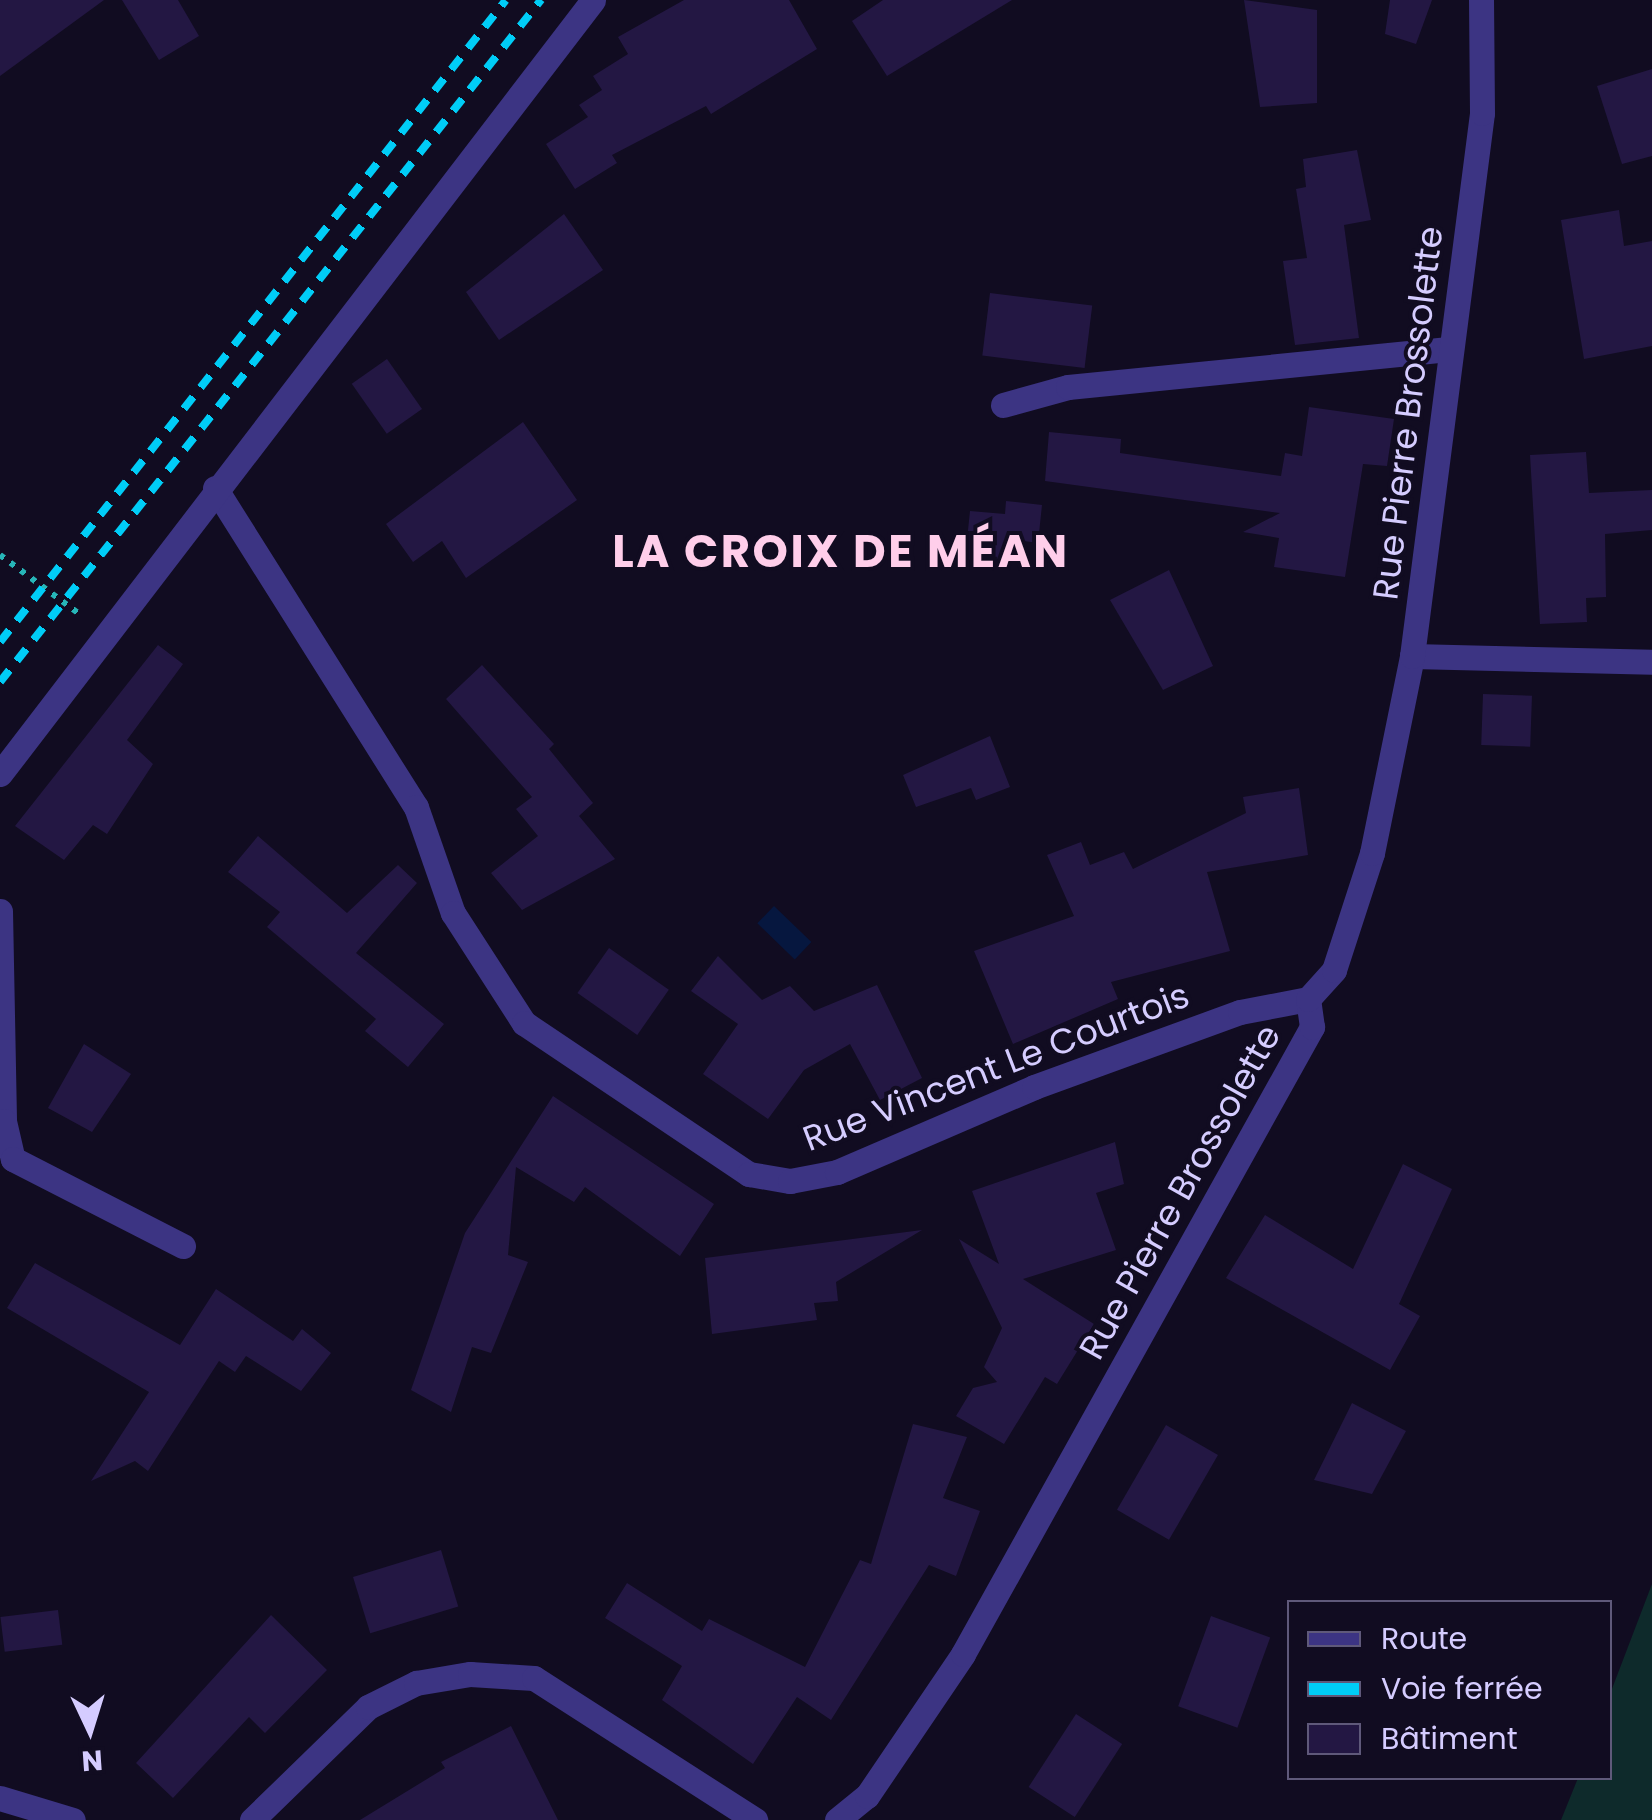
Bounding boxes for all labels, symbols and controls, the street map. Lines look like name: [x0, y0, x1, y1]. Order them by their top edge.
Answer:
street label: Rue Pierre Brossolette: [1364, 224, 1452, 602]
district label: LA CROIX DE MÉAN: [612, 525, 1070, 579]
street label: Rue Vincent Le Courtois: [797, 974, 1195, 1160]
street label: Rue Pierre Brossolette: [1071, 1017, 1289, 1367]
legend: [1287, 1600, 1612, 1780]
text: Route: [1381, 1617, 1467, 1660]
text: Voie ferrée: [1381, 1667, 1543, 1710]
north arrow: [40, 1680, 140, 1780]
text: Bâtiment: [1381, 1717, 1518, 1760]
text: N: [80, 1740, 104, 1781]

